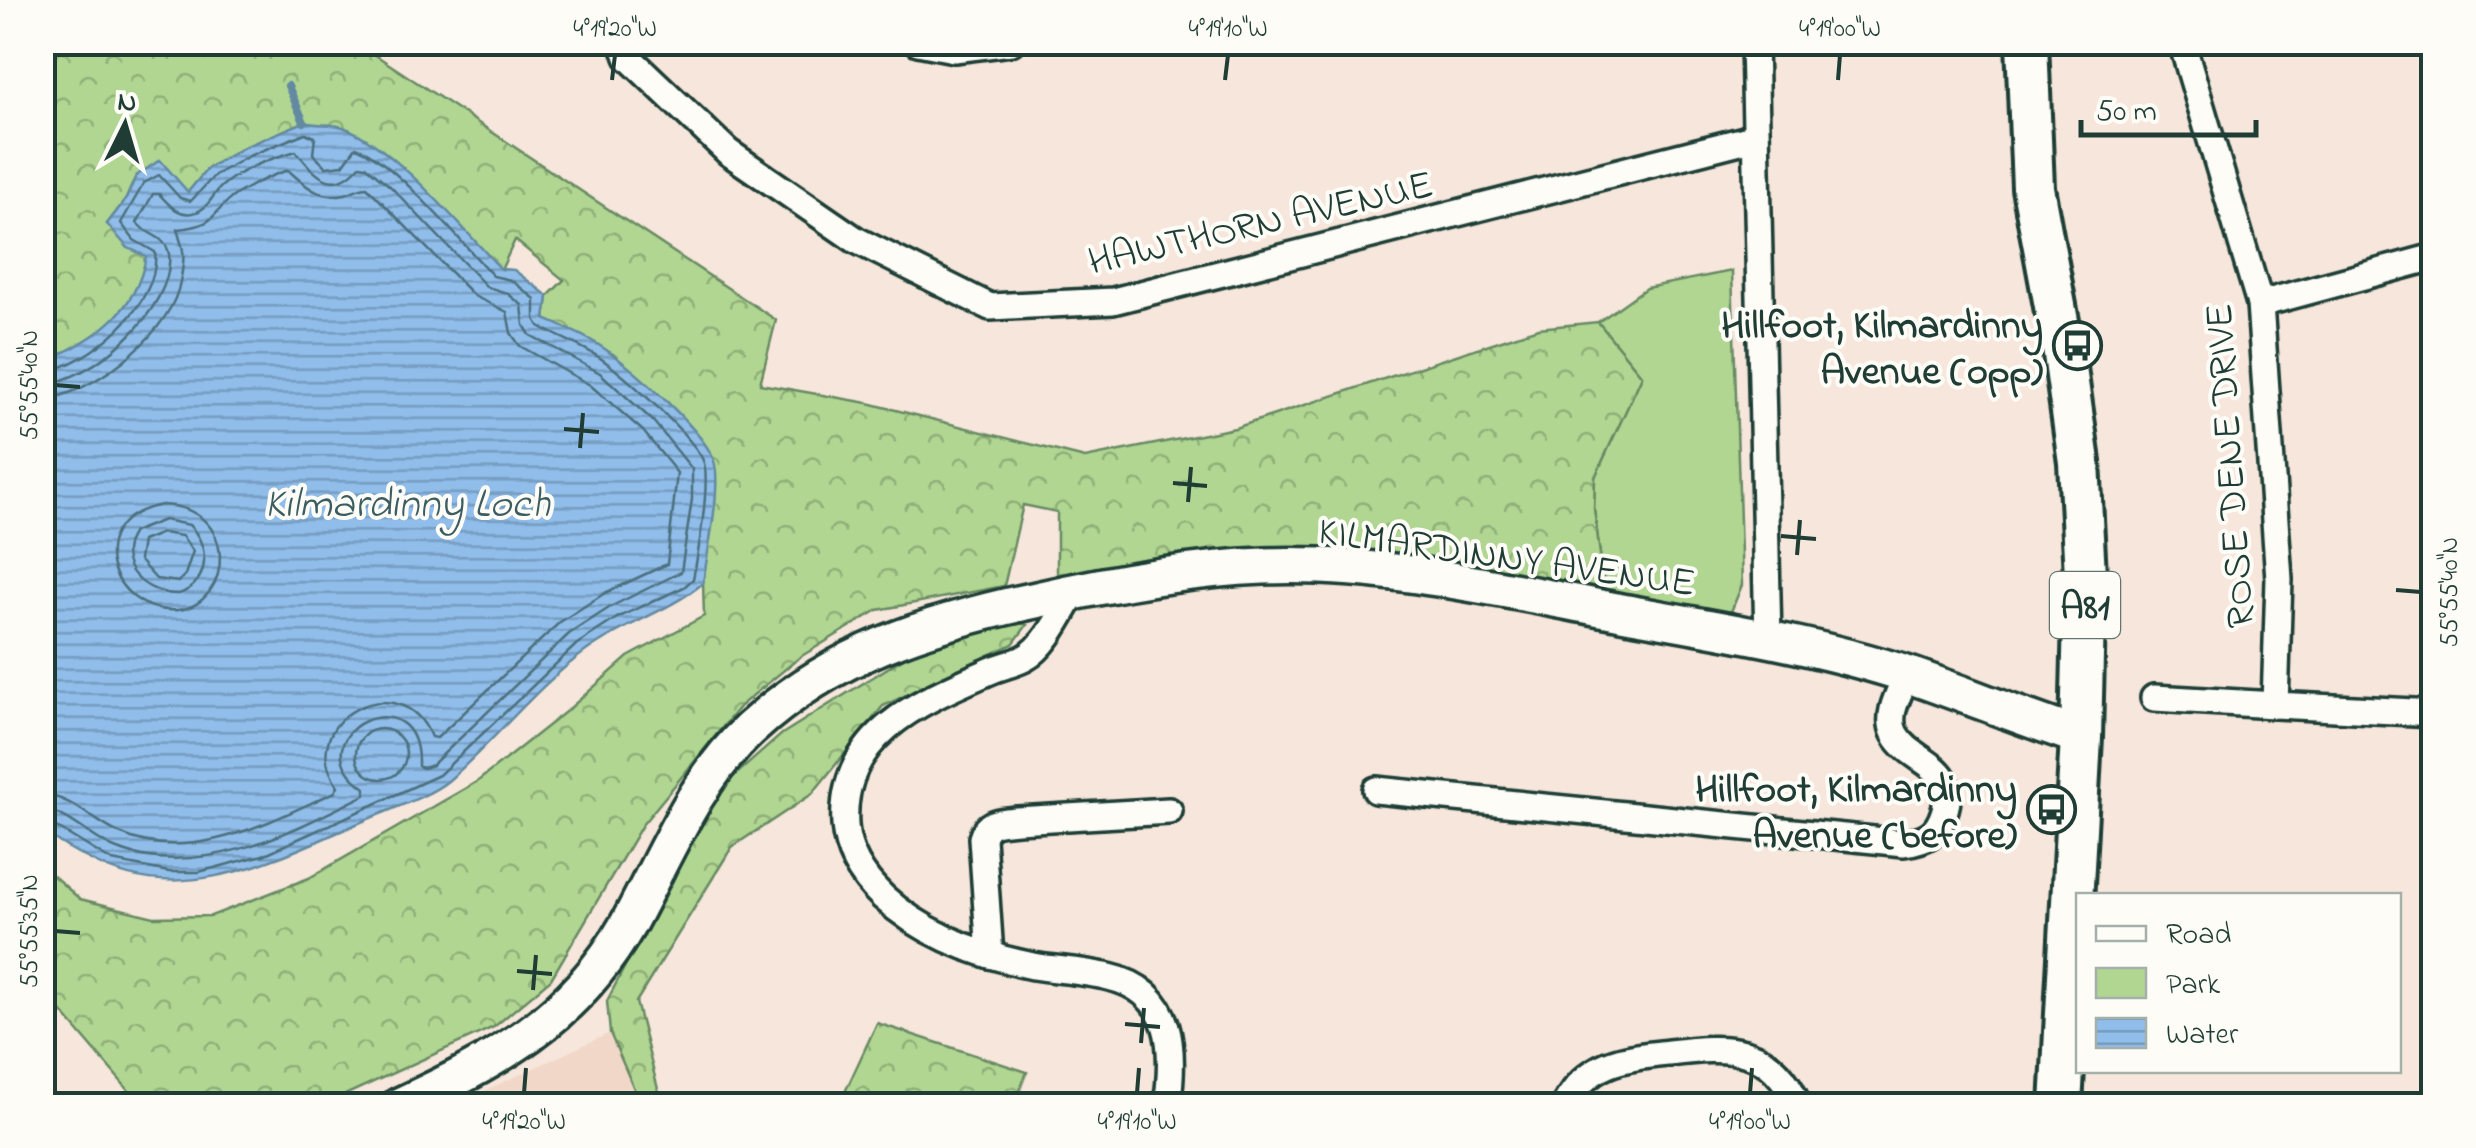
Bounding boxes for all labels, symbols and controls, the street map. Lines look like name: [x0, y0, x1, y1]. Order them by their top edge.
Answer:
text: 4°19'20"W: [573, 12, 657, 48]
text: 4°19'10"W: [1188, 12, 1268, 48]
text: 4°19'00"W: [1799, 12, 1881, 48]
north arrow: [75, 75, 175, 175]
scale bar: [2081, 75, 2256, 137]
text: N: [116, 82, 138, 125]
text: 50 m: [2096, 91, 2157, 135]
street label: HAWTHORN AVENUE: [1083, 157, 1439, 294]
place label: Hillfoot, Kilmardinny Avenue (opp): [1721, 298, 2043, 403]
street label: ROSE DENE DRIVE: [2192, 301, 2273, 630]
bus stop icon: Hillfoot, Kilmardinny Avenue (opp): [2052, 320, 2104, 372]
text: 55°55'40"N: [13, 330, 49, 440]
water label: Kilmardinny Loch: [264, 475, 551, 536]
street label: KILMARDINNY AVENUE: [1314, 504, 1699, 615]
text: 55°55'40"N: [2433, 537, 2469, 647]
road number: A81: [2050, 572, 2120, 638]
place label: Hillfoot, Kilmardinny Avenue (before): [1695, 762, 2017, 867]
bus stop icon: Hillfoot, Kilmardinny Avenue (before): [2026, 784, 2078, 836]
text: 55°55'35"N: [13, 874, 49, 988]
legend: [2076, 893, 2401, 1073]
text: Road: [2166, 914, 2231, 958]
text: Park: [2166, 964, 2221, 1008]
text: Water: [2166, 1014, 2239, 1058]
text: 4°19'20"W: [482, 1105, 566, 1141]
text: 4°19'10"W: [1097, 1105, 1177, 1141]
text: 4°19'00"W: [1709, 1105, 1791, 1141]

